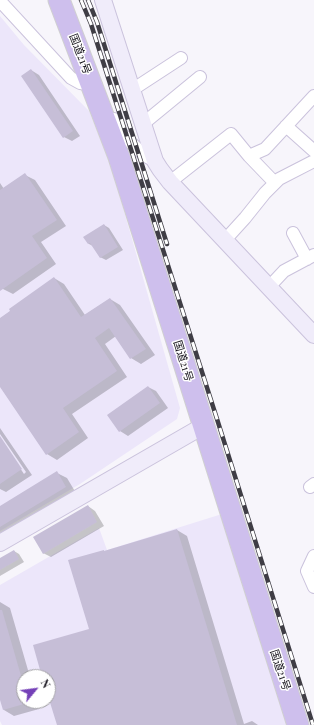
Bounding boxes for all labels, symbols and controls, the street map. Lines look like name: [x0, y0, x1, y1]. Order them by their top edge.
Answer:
street label: 国道21号: [66, 32, 94, 76]
street label: 国道21号: [170, 339, 196, 383]
street label: 国道21号: [267, 648, 293, 692]
north arrow: [16, 669, 56, 709]
text: N: [38, 676, 55, 691]

